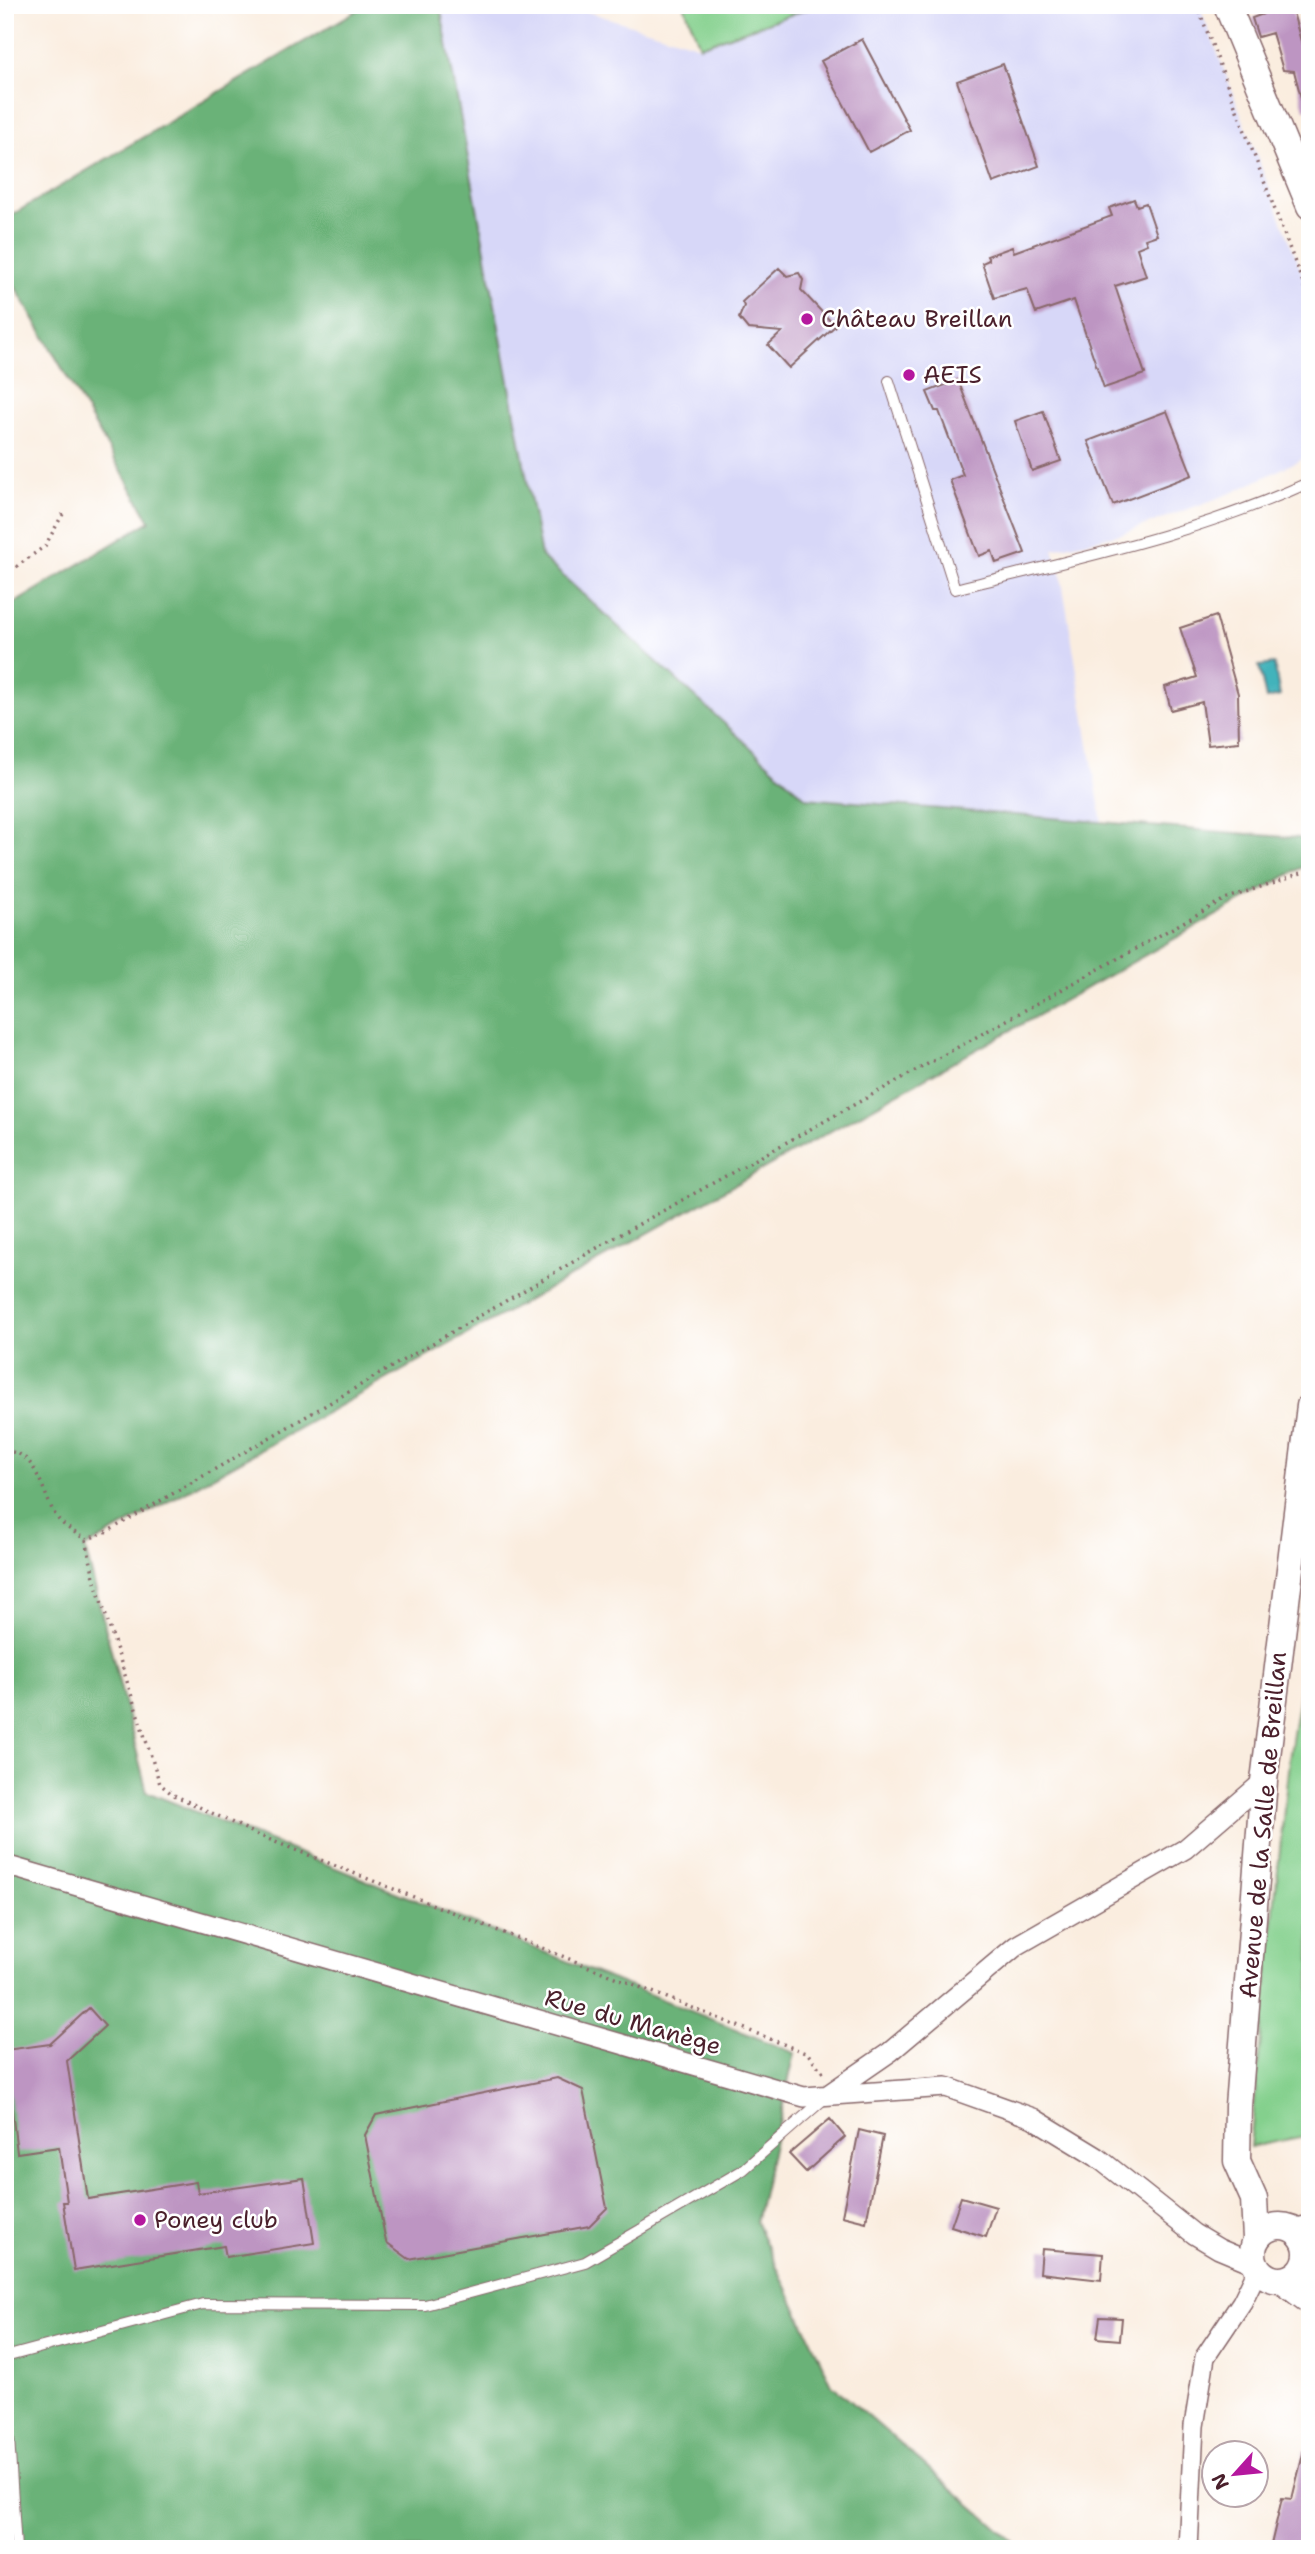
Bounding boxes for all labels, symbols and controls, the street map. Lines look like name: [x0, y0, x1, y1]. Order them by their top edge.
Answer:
place label: Château Breillan: [821, 303, 1012, 335]
marker: Château Breillan: [799, 311, 815, 327]
place label: AEIS: [923, 359, 982, 391]
marker: AEIS: [901, 367, 917, 383]
street label: Avenue de la Salle de Breillan: [1232, 1650, 1294, 2000]
street label: Rue du Manège: [541, 1981, 725, 2063]
place label: Poney club: [154, 2204, 278, 2236]
marker: Poney club: [132, 2212, 148, 2228]
north arrow: [1200, 2438, 1270, 2508]
text: N: [1206, 2469, 1235, 2494]

